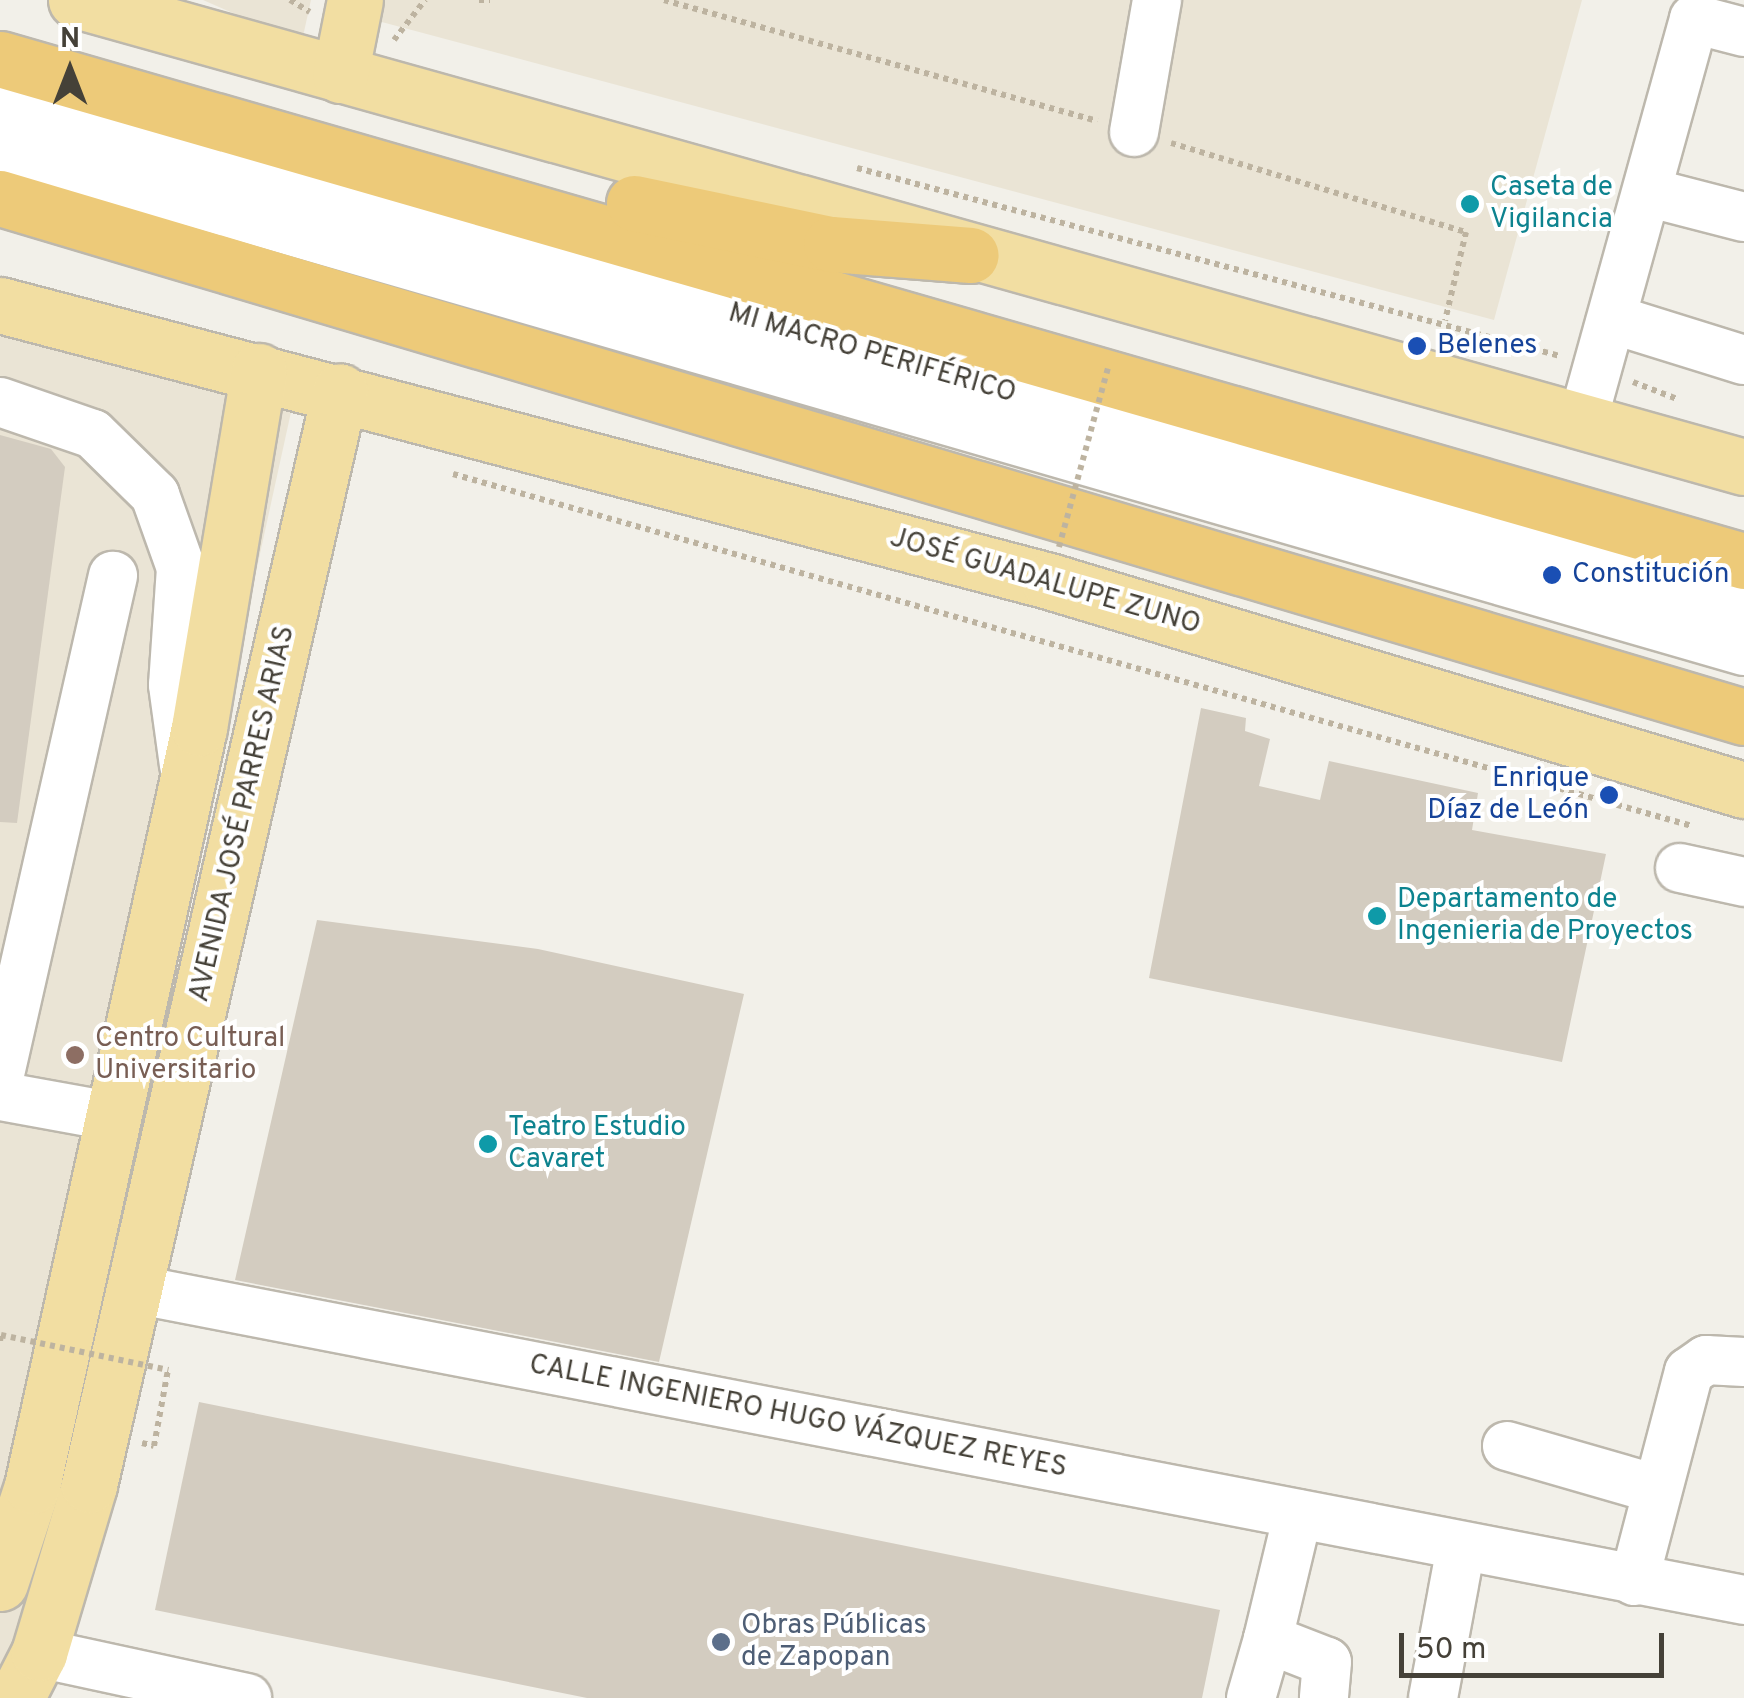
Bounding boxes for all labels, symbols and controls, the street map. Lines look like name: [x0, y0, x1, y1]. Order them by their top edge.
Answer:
north arrow: [20, 20, 120, 120]
text: N: [60, 22, 80, 58]
place label: Caseta de Vigilancia: [1490, 171, 1613, 237]
marker: Caseta de Vigilancia: [1459, 193, 1481, 215]
street label: MI MACRO PERIFÉRICO: [724, 297, 1020, 411]
place label: Belenes: [1437, 329, 1537, 363]
marker: Belenes: [1406, 335, 1428, 357]
street label: JOSÉ GUADALUPE ZUNO: [886, 522, 1204, 642]
place label: Constitución: [1572, 558, 1729, 592]
marker: Constitución: [1541, 564, 1563, 586]
street label: AVENIDA JOSÉ PARRES ARIAS: [183, 621, 303, 1007]
place label: Enrique Díaz de León: [1427, 762, 1589, 828]
marker: Enrique Díaz de León: [1598, 784, 1620, 806]
place label: Departamento de Ingenieria de Proyectos: [1397, 883, 1693, 949]
marker: Departamento de Ingenieria de Proyectos: [1366, 905, 1388, 927]
place label: Centro Cultural Universitario: [95, 1022, 285, 1088]
marker: Centro Cultural Universitario: [64, 1044, 86, 1066]
place label: Teatro Estudio Cavaret: [508, 1111, 686, 1177]
marker: Teatro Estudio Cavaret: [477, 1133, 499, 1155]
street label: CALLE INGENIERO HUGO VÁZQUEZ REYES: [526, 1348, 1070, 1486]
place label: Obras Públicas de Zapopan: [741, 1609, 927, 1675]
scale bar: [1404, 1613, 1669, 1675]
marker: Obras Públicas de Zapopan: [710, 1631, 732, 1653]
text: 50 m: [1416, 1632, 1486, 1669]

